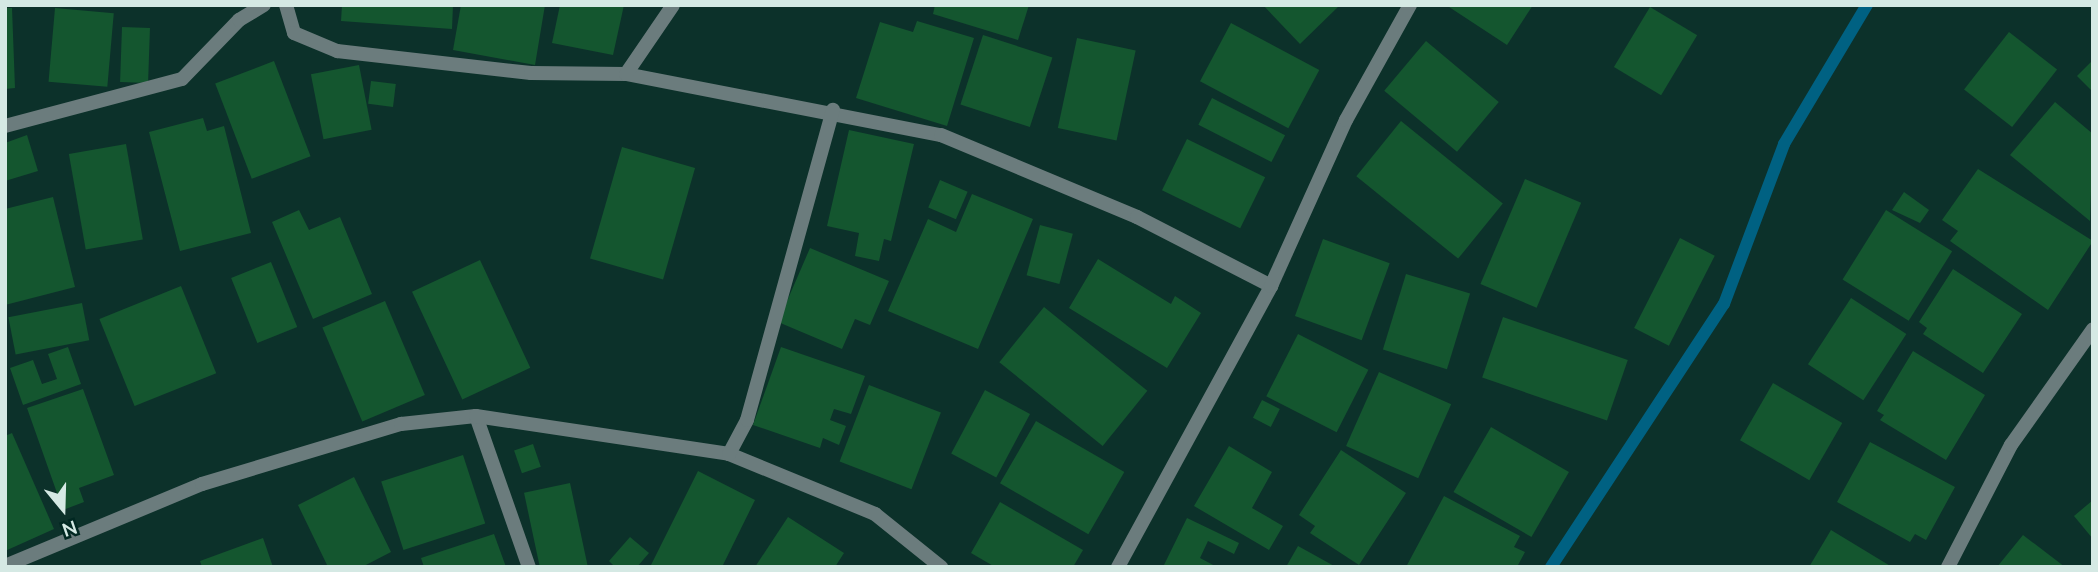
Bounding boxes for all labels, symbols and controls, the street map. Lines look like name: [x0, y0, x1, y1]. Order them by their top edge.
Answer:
north arrow: [28, 474, 98, 544]
text: N: [59, 515, 81, 543]

